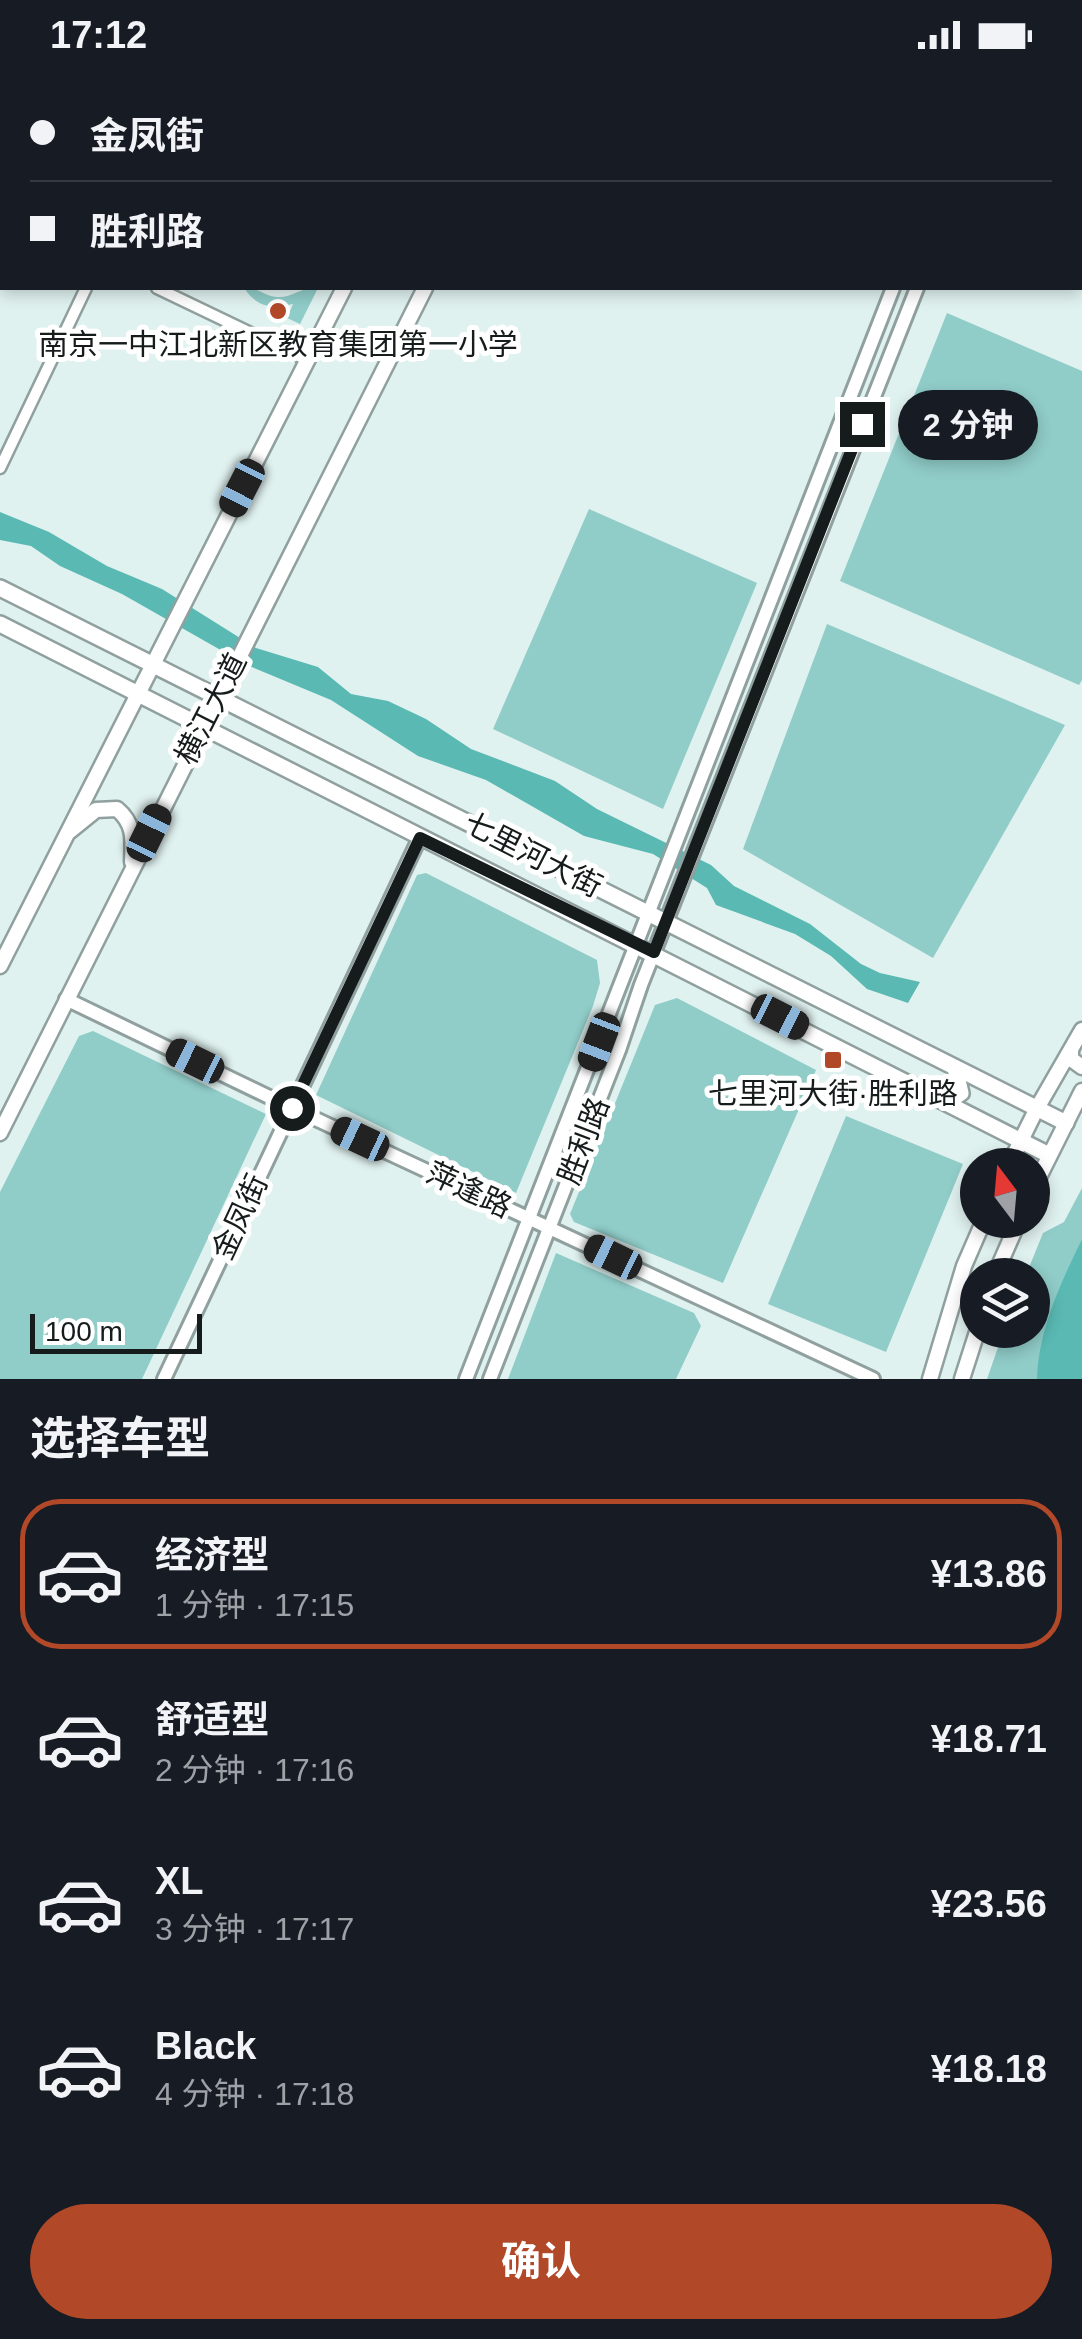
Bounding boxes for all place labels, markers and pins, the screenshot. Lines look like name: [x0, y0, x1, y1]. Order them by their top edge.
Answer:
marker: 南京一中江北新区教育集团第一小学: [267, 300, 289, 322]
place label: 南京一中江北新区教育集团第一小学: [38, 328, 518, 361]
marker: 七里河大街·胜利路: [822, 1049, 844, 1071]
place label: 七里河大街·胜利路: [708, 1077, 958, 1110]

